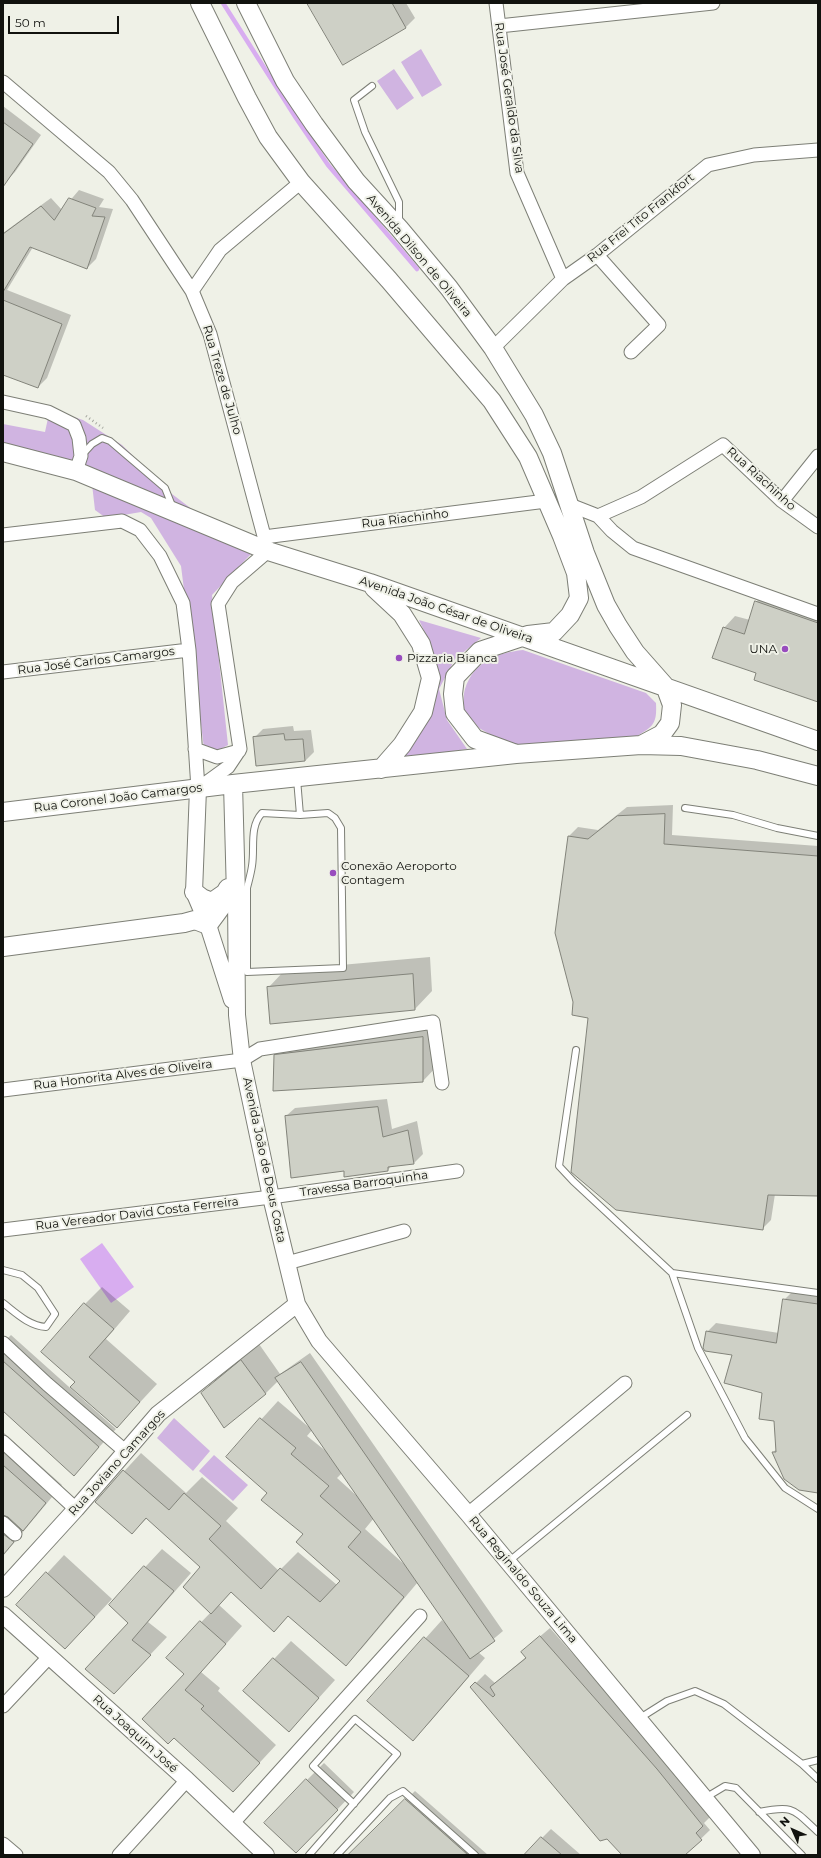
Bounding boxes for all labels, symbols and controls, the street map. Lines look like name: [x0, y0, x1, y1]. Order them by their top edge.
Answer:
scale bar: [10, 8, 121, 34]
text: 50 m: [15, 15, 46, 30]
street label: Rua José Geraldo da Silva: [491, 22, 527, 174]
street label: Rua Frei Tito Frankfort: [585, 170, 697, 266]
street label: Avenida Dilson de Oliveira: [363, 192, 475, 320]
street label: Rua Treze de Julho: [199, 324, 245, 436]
street label: Rua Riachinho: [724, 444, 798, 514]
street label: Rua Riachinho: [361, 507, 449, 531]
street label: Avenida João César de Oliveira: [357, 573, 535, 647]
place label: UNA: [749, 642, 777, 656]
street label: Rua José Carlos Camargos: [17, 644, 175, 678]
marker: UNA: [780, 644, 790, 654]
place label: Pizzaria Bianca: [407, 651, 498, 665]
marker: Pizzaria Bianca: [394, 653, 404, 663]
street label: Rua Coronel João Camargos: [33, 781, 203, 815]
place label: Conexão Aeroporto Contagem: [341, 859, 457, 887]
marker: Conexão Aeroporto Contagem: [328, 868, 338, 878]
street label: Rua Honorita Alves de Oliveira: [33, 1057, 213, 1093]
street label: Avenida João de Deus Costa: [239, 1076, 289, 1244]
street label: Travessa Barroquinha: [299, 1168, 429, 1200]
street label: Rua Vereador David Costa Ferreira: [35, 1194, 239, 1234]
street label: Rua Joviano Camargos: [66, 1407, 168, 1519]
street label: Rua Reginaldo Souza Lima: [466, 1514, 580, 1646]
street label: Rua Joaquim José: [90, 1692, 180, 1776]
north arrow: [773, 1810, 813, 1850]
text: N: [776, 1813, 793, 1830]

